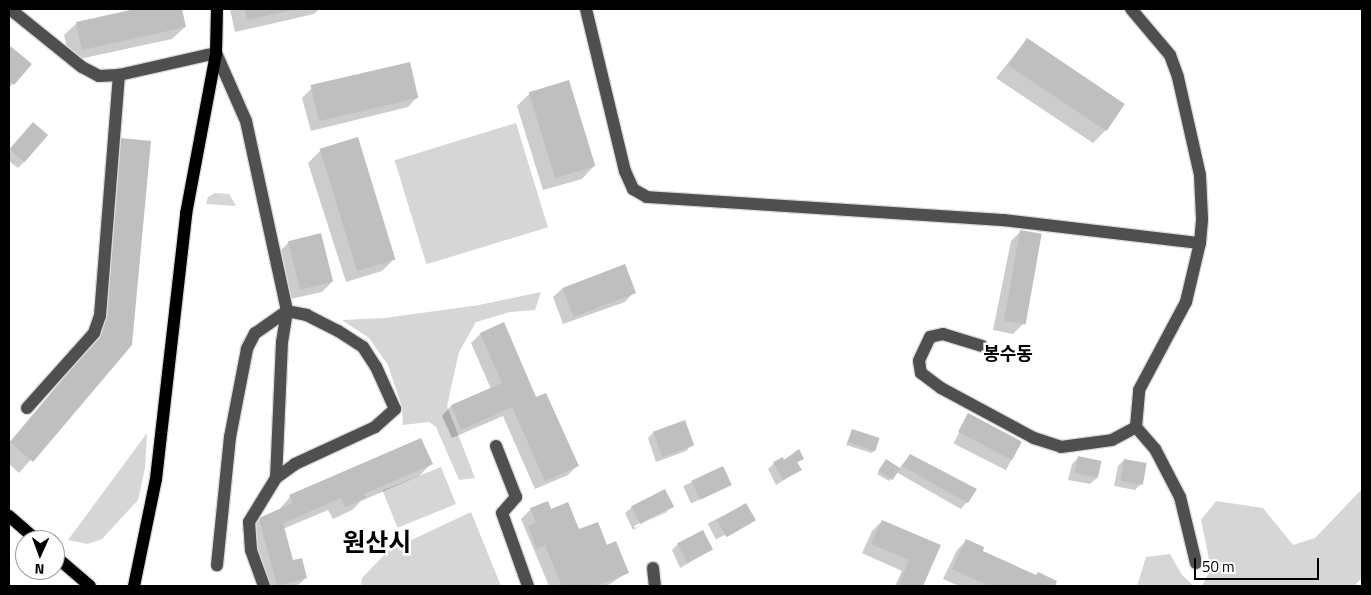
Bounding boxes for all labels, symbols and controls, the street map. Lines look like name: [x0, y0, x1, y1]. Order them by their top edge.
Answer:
district label: 봉수동: [983, 343, 1033, 365]
district label: 원산시: [343, 527, 411, 557]
north arrow: [15, 530, 65, 580]
scale bar: [1196, 548, 1321, 580]
text: 50 m: [1202, 555, 1235, 578]
text: N: [34, 559, 45, 580]

